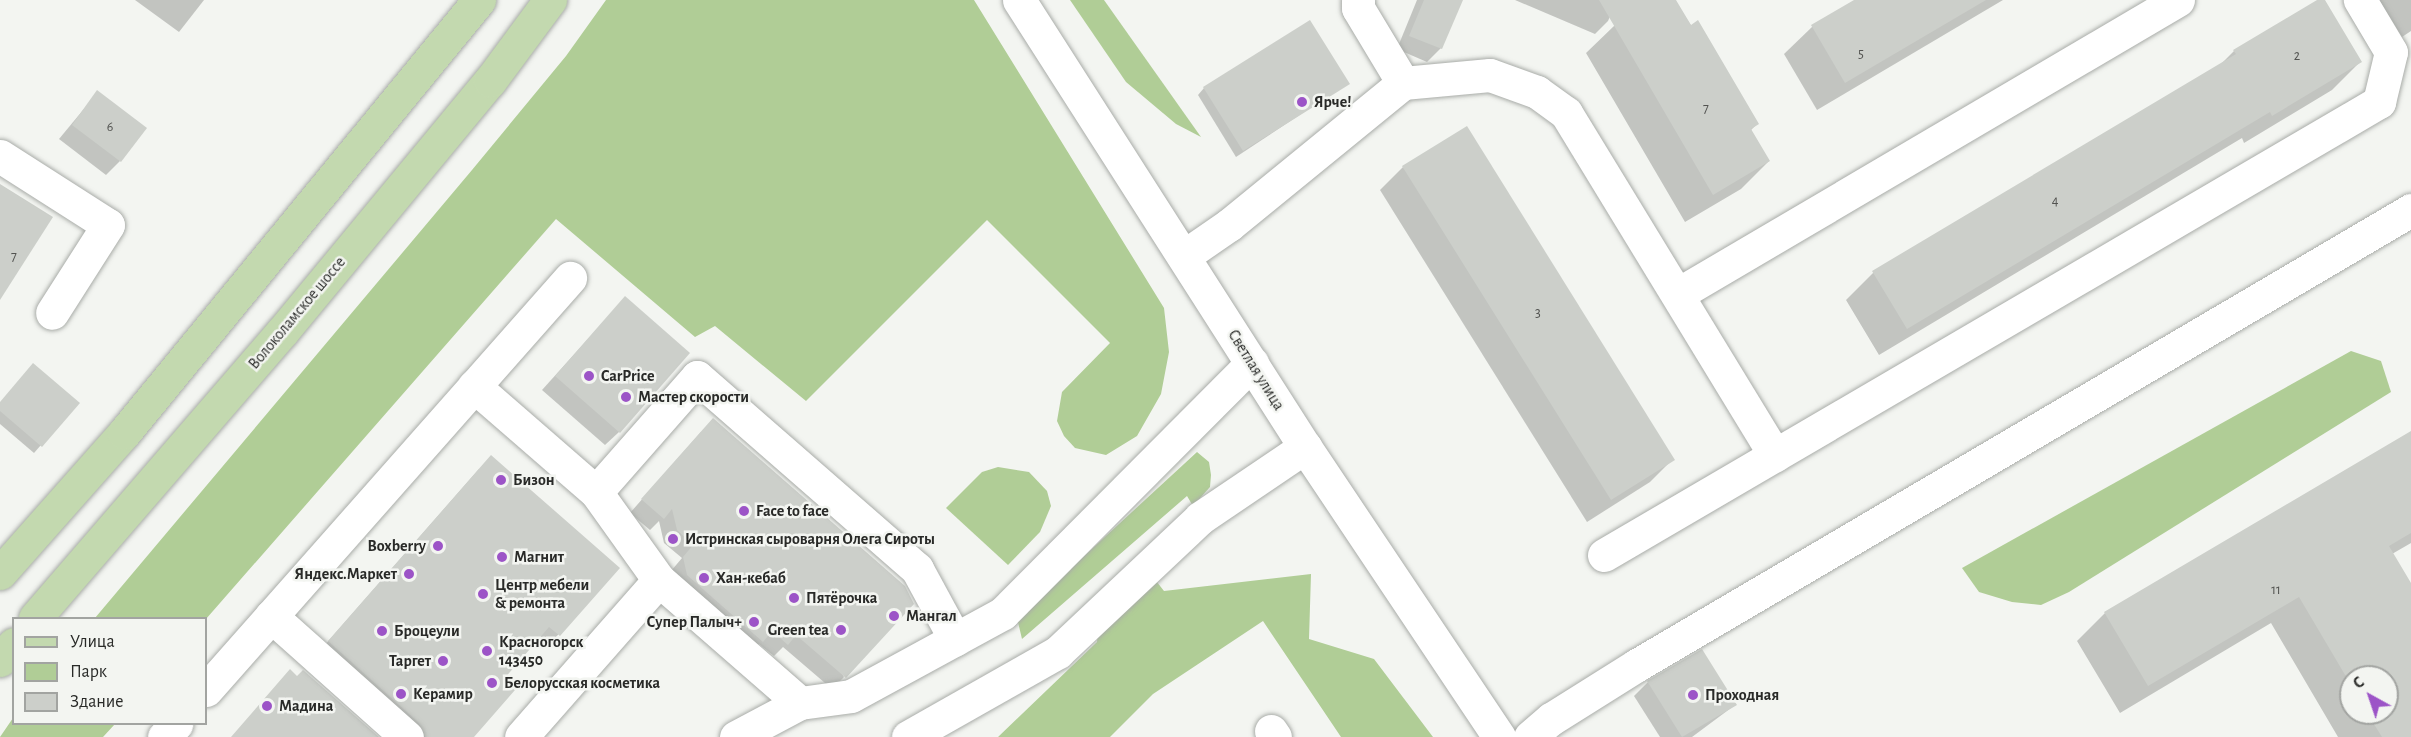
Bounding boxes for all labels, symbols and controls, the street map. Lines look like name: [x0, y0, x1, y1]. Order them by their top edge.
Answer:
house number: 5: [1858, 46, 1864, 62]
house number: 2: [2294, 48, 2300, 64]
place label: Ярче!: [1314, 92, 1351, 112]
marker: Ярче!: [1295, 95, 1309, 109]
house number: 7: [1703, 100, 1709, 116]
house number: 6: [107, 119, 113, 135]
house number: 4: [2052, 193, 2058, 209]
house number: 7: [11, 248, 17, 264]
street label: Волоколамское шоссе: [244, 253, 350, 373]
house number: 3: [1535, 305, 1541, 321]
street label: Светлая улица: [1224, 326, 1288, 414]
place label: CarPrice: [601, 366, 654, 386]
marker: CarPrice: [582, 369, 596, 383]
place label: Мастер скорости: [638, 387, 749, 407]
marker: Мастер скорости: [619, 390, 633, 404]
place label: Бизон: [513, 470, 554, 490]
marker: Бизон: [494, 473, 508, 487]
place label: Face to face: [756, 501, 829, 521]
marker: Face to face: [737, 504, 751, 518]
place label: Истринская сыроварня Олега Сироты: [685, 529, 935, 549]
marker: Истринская сыроварня Олега Сироты: [666, 532, 680, 546]
place label: Boxberry: [368, 536, 426, 556]
marker: Boxberry: [431, 539, 445, 553]
place label: Магнит: [514, 547, 564, 567]
marker: Магнит: [495, 550, 509, 564]
place label: Яндекс.Маркет: [295, 564, 397, 584]
marker: Яндекс.Маркет: [402, 567, 416, 581]
place label: Хан-кебаб: [716, 568, 786, 588]
marker: Хан-кебаб: [697, 571, 711, 585]
place label: Центр мебели & ремонта: [495, 575, 589, 613]
house number: 11: [2271, 582, 2281, 598]
marker: Центр мебели & ремонта: [476, 587, 490, 601]
place label: Пятёрочка: [806, 588, 877, 608]
marker: Пятёрочка: [787, 591, 801, 605]
place label: Мангал: [906, 606, 957, 626]
marker: Мангал: [887, 609, 901, 623]
place label: Супер Палыч+: [647, 612, 742, 632]
marker: Супер Палыч+: [747, 615, 761, 629]
legend: [12, 617, 207, 725]
place label: Green tea: [768, 620, 829, 640]
place label: Броцеули: [394, 621, 460, 641]
marker: Green tea: [834, 623, 848, 637]
marker: Броцеули: [375, 624, 389, 638]
place label: Красногорск 143450: [499, 632, 583, 670]
text: Улица: [70, 633, 115, 651]
marker: Красногорск 143450: [480, 644, 494, 658]
place label: Таргет: [389, 651, 431, 671]
marker: Таргет: [436, 654, 450, 668]
text: Парк: [70, 663, 107, 681]
north arrow: [2339, 665, 2399, 725]
place label: Белорусская косметика: [504, 673, 660, 693]
text: С: [2350, 674, 2367, 692]
marker: Белорусская косметика: [485, 676, 499, 690]
place label: Керамир: [413, 684, 473, 704]
place label: Проходная: [1705, 685, 1779, 705]
marker: Керамир: [394, 687, 408, 701]
marker: Проходная: [1686, 688, 1700, 702]
text: Здание: [70, 693, 124, 711]
place label: Мадина: [279, 696, 333, 716]
marker: Мадина: [260, 699, 274, 713]

